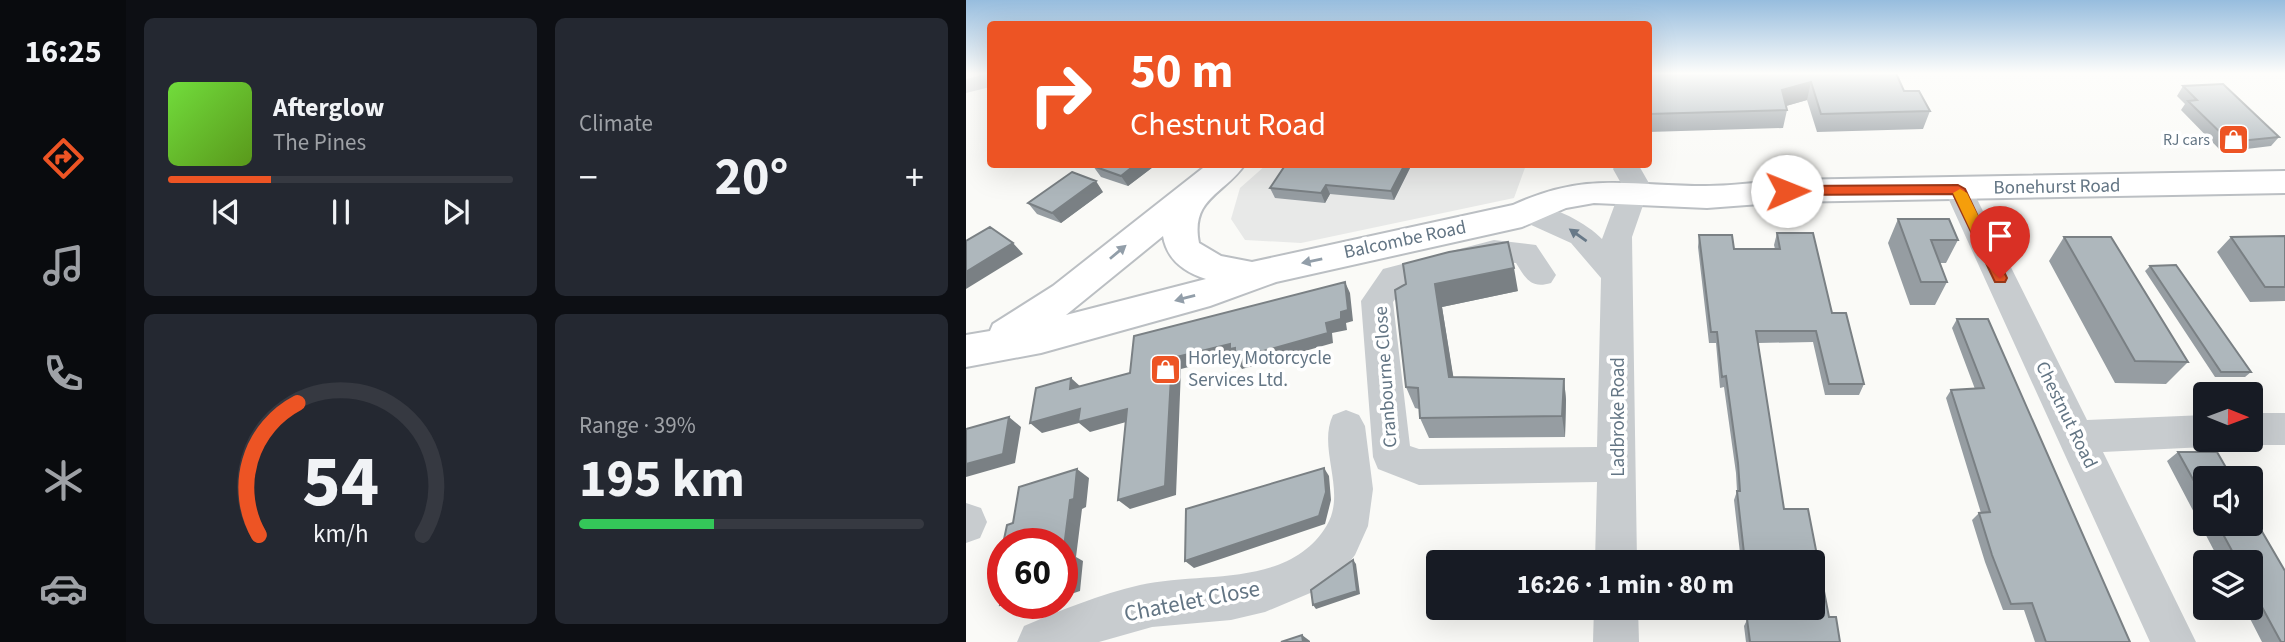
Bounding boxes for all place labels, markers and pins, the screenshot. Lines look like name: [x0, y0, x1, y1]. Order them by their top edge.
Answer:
shop icon: RJ cars: [2216, 123, 2250, 157]
place label: RJ cars: [2163, 129, 2210, 151]
pin: [1970, 206, 2030, 278]
place label: Horley Motorcycle Services Ltd.: [1188, 345, 1331, 394]
shop icon: Horley Motorcycle Services Ltd.: [1148, 352, 1182, 386]

